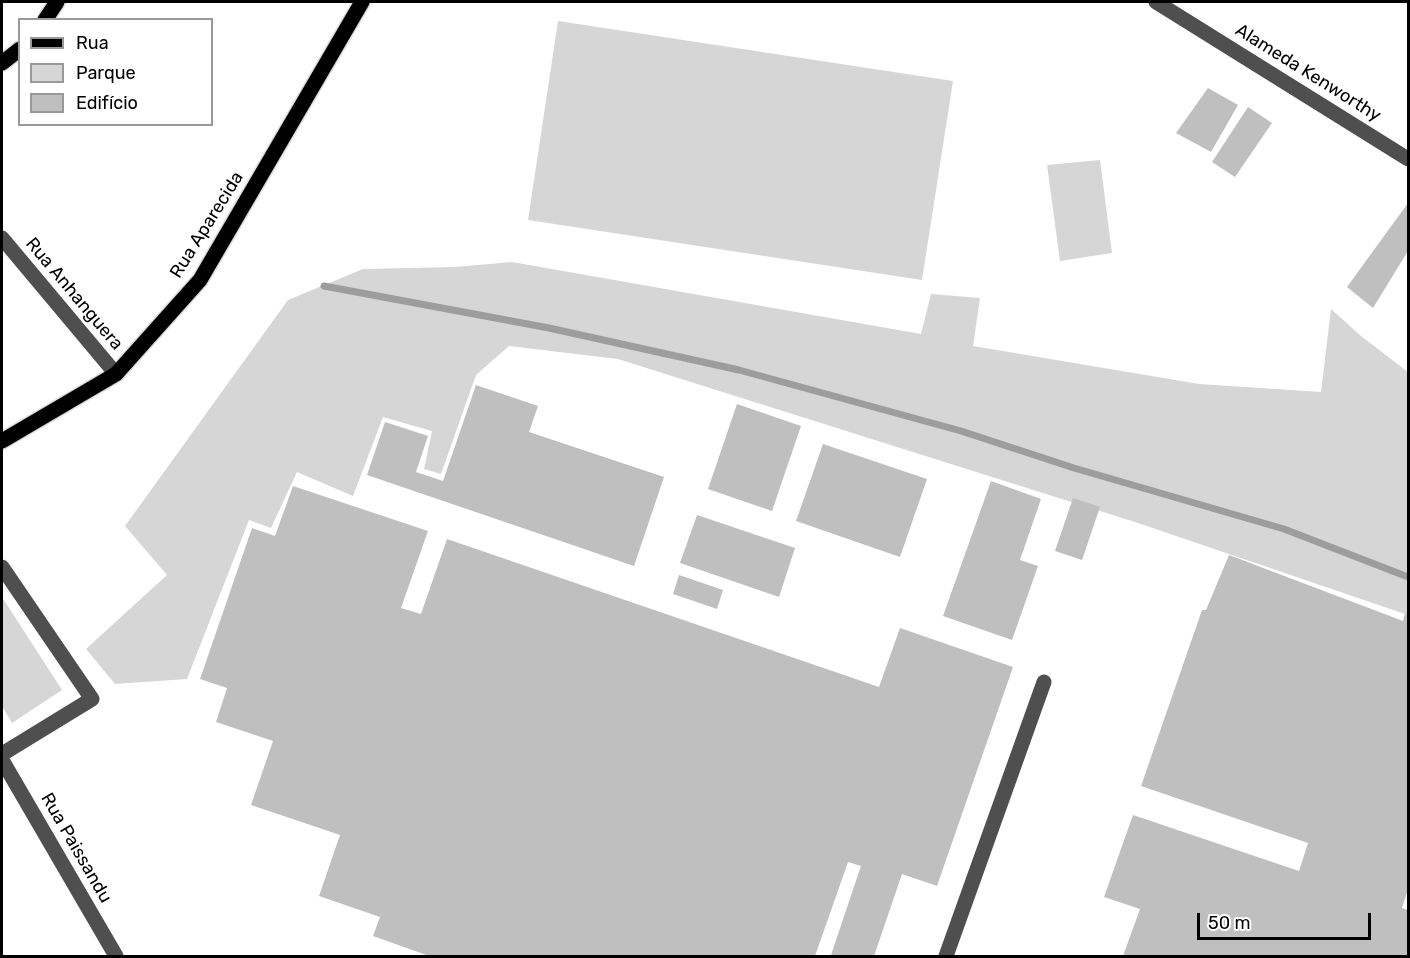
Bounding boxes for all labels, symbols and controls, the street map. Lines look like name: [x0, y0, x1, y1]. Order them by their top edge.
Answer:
legend: [18, 18, 213, 126]
street label: Alameda Kenworthy: [1231, 19, 1385, 127]
text: Rua: [76, 32, 109, 54]
text: Parque: [76, 62, 136, 84]
text: Edifício: [76, 92, 138, 114]
street label: Rua Aparecida: [166, 168, 248, 282]
street label: Rua Anhanguera: [21, 233, 127, 355]
street label: Rua Paissandu: [36, 789, 116, 907]
scale bar: [1200, 901, 1374, 939]
text: 50 m: [1208, 912, 1251, 934]

